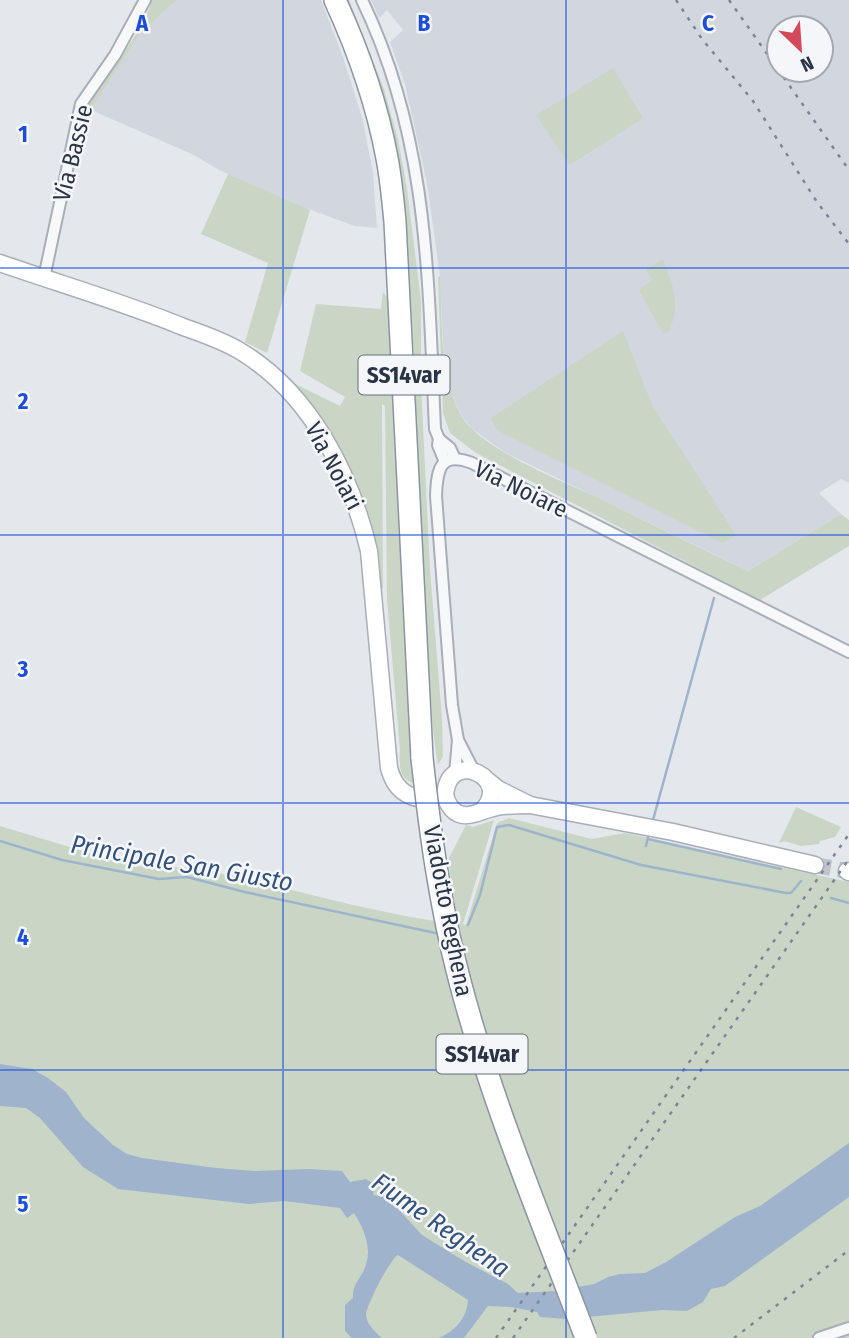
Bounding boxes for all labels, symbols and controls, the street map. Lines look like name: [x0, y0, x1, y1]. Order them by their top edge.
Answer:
text: A: [135, 9, 149, 37]
text: B: [418, 9, 431, 37]
text: C: [702, 9, 714, 37]
north arrow: [765, 14, 835, 84]
text: N: [797, 51, 817, 77]
street label: Via Bassie: [47, 102, 99, 204]
text: 1: [18, 120, 28, 148]
road number: SS14var: [358, 356, 450, 394]
text: 2: [17, 387, 29, 415]
street label: Via Noiari: [299, 417, 369, 515]
street label: Via Noiare: [470, 454, 572, 524]
text: 3: [17, 655, 29, 683]
street label: Viadotto Reghena: [418, 823, 478, 999]
water label: Principale San Giusto: [68, 829, 295, 898]
text: 4: [17, 923, 29, 951]
road number: SS14var: [436, 1035, 528, 1074]
water label: Fiume Reghena: [366, 1167, 516, 1284]
text: 5: [17, 1190, 29, 1218]

